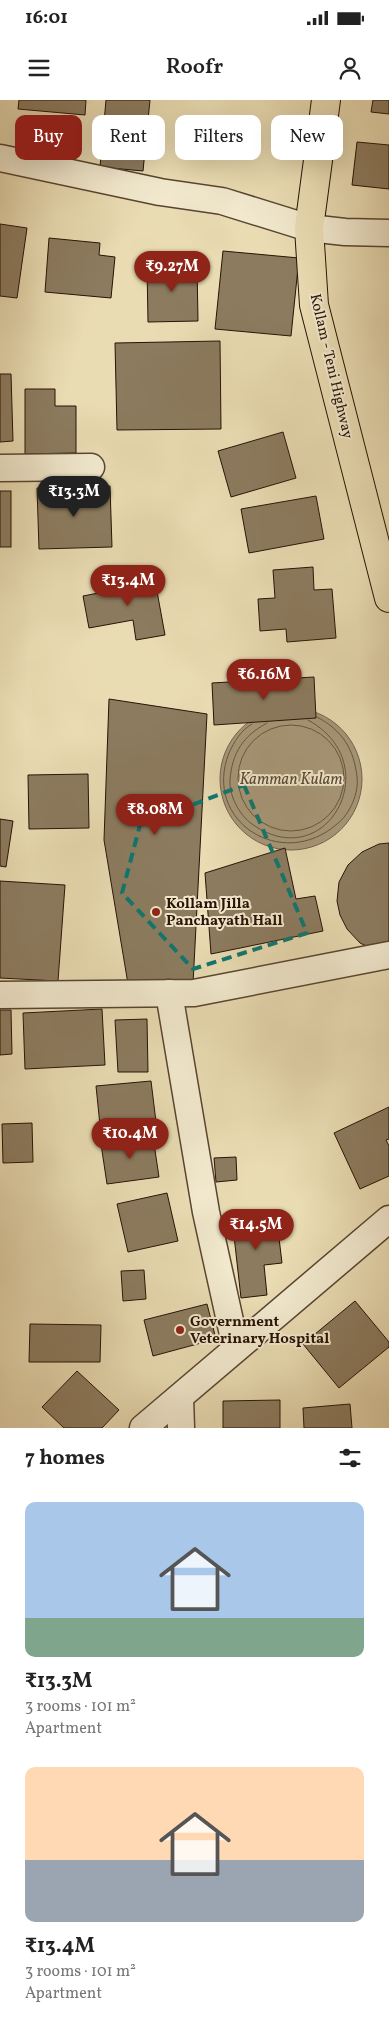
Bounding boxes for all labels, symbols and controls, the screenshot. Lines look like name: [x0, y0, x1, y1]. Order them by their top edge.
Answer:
text: 16:01: [25, 5, 68, 31]
text: Roofr: [166, 52, 223, 83]
icon: menu: [25, 54, 53, 82]
icon: person: [336, 54, 364, 82]
chip: Buy: [15, 115, 82, 160]
chip: Rent: [92, 115, 165, 160]
chip: Filters: [175, 115, 261, 160]
chip: New: [271, 115, 343, 160]
pin: ₹9.27M: [131, 250, 213, 293]
text: ₹9.27M: [145, 256, 199, 278]
street label: Kollam - Teni Highway: [304, 292, 357, 441]
pin: ₹13.3M: [33, 476, 115, 518]
text: ₹13.3M: [48, 481, 100, 503]
pin: ₹13.4M: [87, 564, 169, 607]
text: ₹13.4M: [101, 570, 155, 592]
pin: ₹6.16M: [223, 658, 305, 701]
text: ₹6.16M: [238, 664, 290, 686]
water label: Kamman Kulam: [239, 769, 343, 791]
pin: ₹8.08M: [114, 794, 196, 836]
text: ₹8.08M: [127, 799, 183, 821]
place label: Kollam Jilla Panchayath Hall: [166, 894, 283, 932]
marker: Kollam Jilla Panchayath Hall: [150, 906, 162, 918]
pin: ₹10.4M: [89, 1118, 171, 1160]
text: ₹10.4M: [103, 1123, 157, 1145]
pin: ₹14.5M: [215, 1208, 297, 1251]
text: ₹14.5M: [230, 1214, 282, 1236]
place label: Government Veterinary Hospital: [190, 1312, 329, 1350]
marker: Government Veterinary Hospital: [174, 1324, 186, 1336]
text: 7 homes: [25, 1444, 105, 1473]
icon: filters: [336, 1444, 364, 1472]
icon: home: [150, 1534, 240, 1624]
text: ₹13.3M: [25, 1667, 92, 1696]
text: 3 rooms · 101 m²: [25, 1696, 136, 1718]
text: Apartment: [25, 1718, 102, 1740]
icon: home: [150, 1799, 240, 1889]
text: ₹13.4M: [25, 1932, 95, 1961]
text: 3 rooms · 101 m²: [25, 1961, 136, 1983]
text: Apartment: [25, 1983, 102, 2005]

